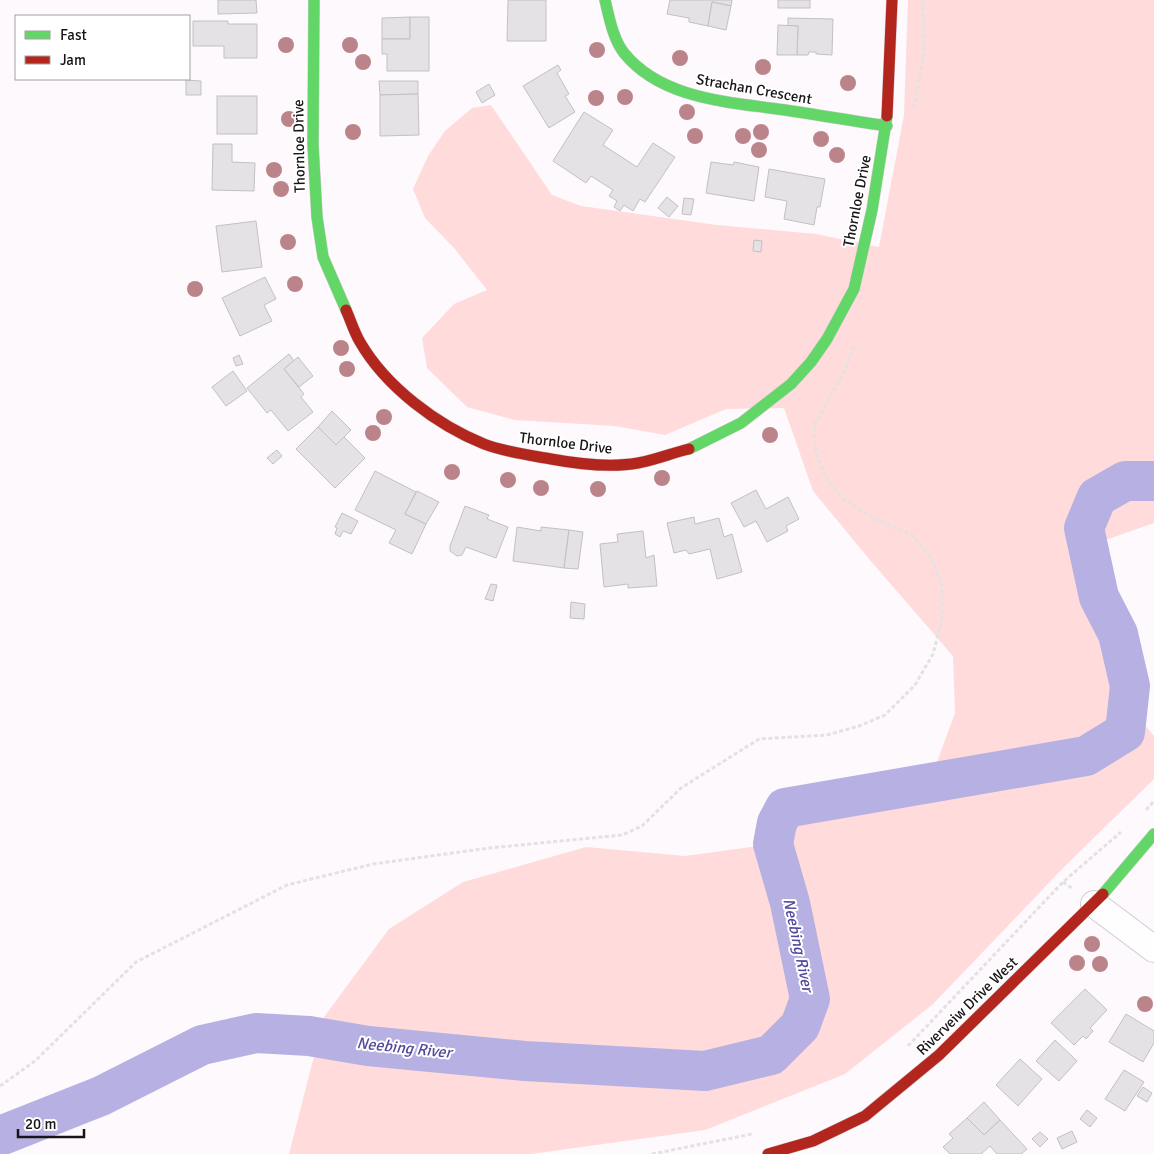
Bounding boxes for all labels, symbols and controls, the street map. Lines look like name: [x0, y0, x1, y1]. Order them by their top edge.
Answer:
legend: [15, 15, 190, 80]
text: Fast: [60, 26, 87, 44]
text: Jam: [60, 51, 86, 69]
street label: Strachan Crescent: [695, 70, 813, 108]
street label: Thornloe Drive: [289, 99, 309, 193]
street label: Thornloe Drive: [839, 153, 875, 249]
street label: Thornloe Drive: [519, 428, 613, 458]
water label: Neebing River: [778, 896, 818, 996]
street label: Riverveiw Drive West: [913, 953, 1021, 1059]
water label: Neebing River: [356, 1033, 454, 1063]
scale bar: [18, 1106, 84, 1138]
text: 20 m: [25, 1115, 56, 1133]

